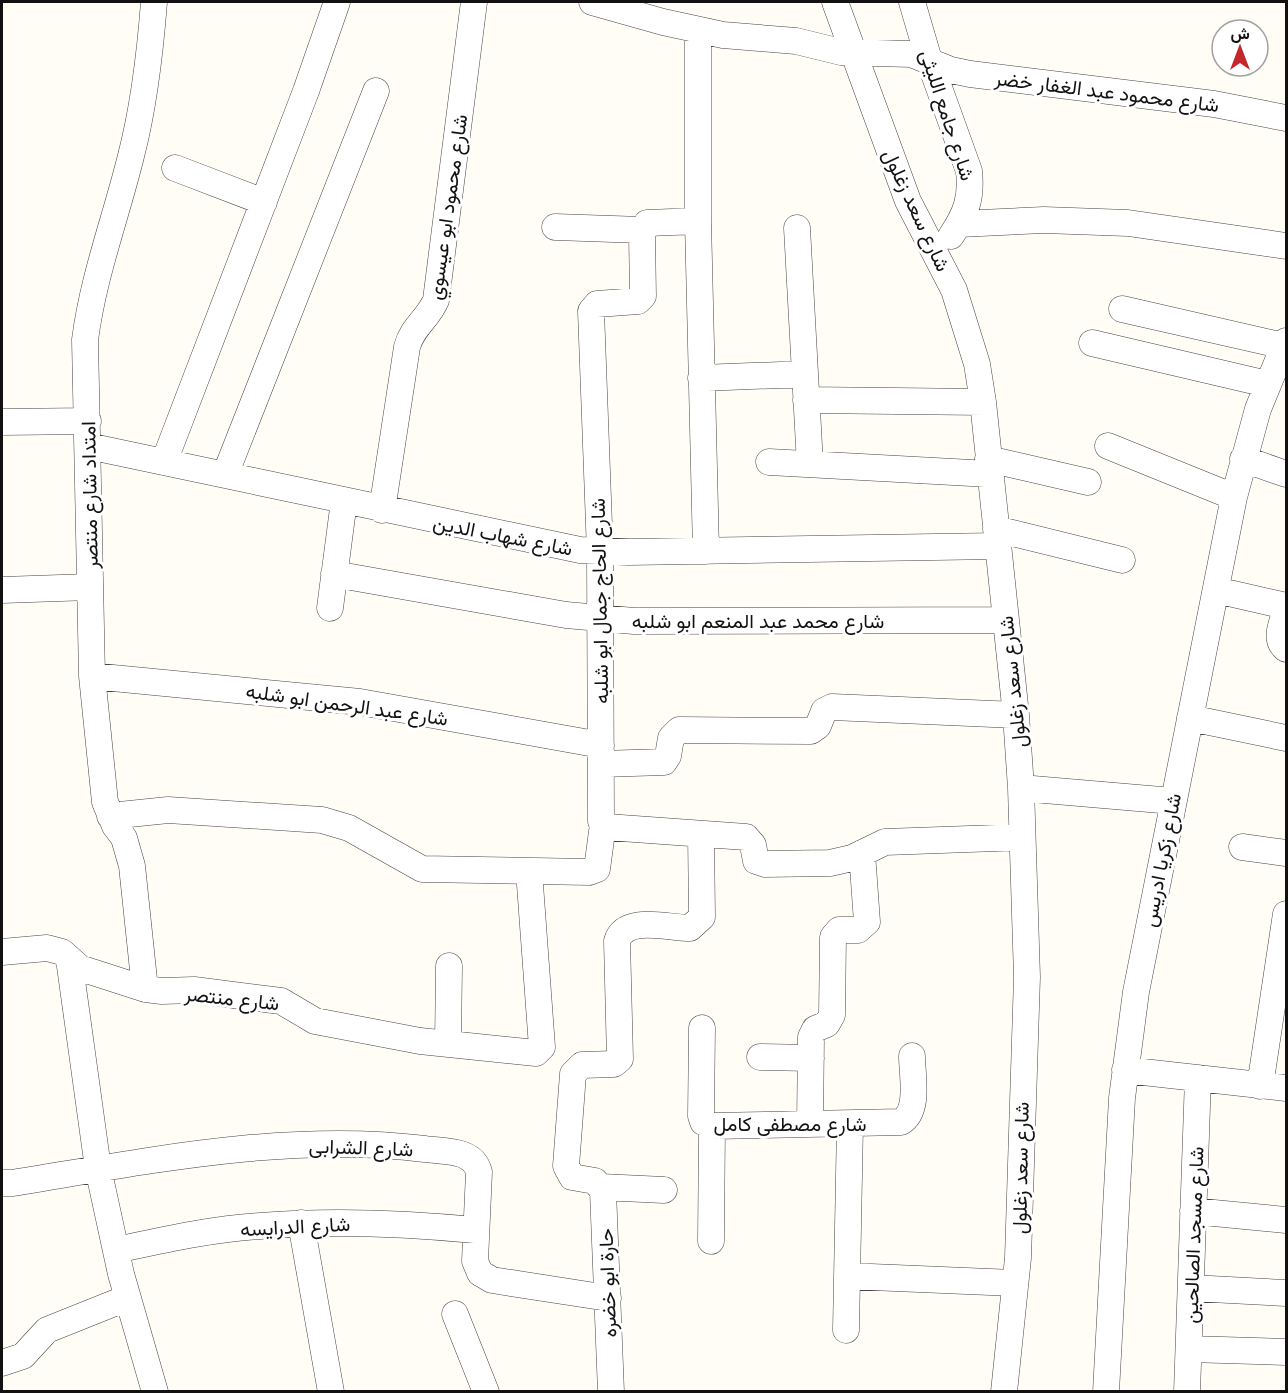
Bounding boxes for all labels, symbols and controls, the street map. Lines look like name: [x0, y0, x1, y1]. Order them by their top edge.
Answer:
north arrow: [1210, 18, 1270, 78]
text: ش: [1230, 23, 1250, 43]
street label: شارع جامع الليثى: [913, 46, 981, 184]
street label: شارع محمود عبد الغفار خضر: [992, 65, 1221, 119]
street label: شارع محمود ابو عيسوي: [422, 113, 477, 302]
street label: شارع سعد زغلول: [876, 145, 956, 276]
street label: امتداد شارع منتصر: [75, 421, 105, 570]
street label: شارع الحاج جمال ابو شلبه: [585, 498, 615, 704]
street label: شارع شهاب الدين: [431, 509, 575, 563]
street label: شارع محمد عبد المنعم ابو شلبه: [632, 608, 884, 635]
street label: شارع سعد زغلول: [993, 615, 1033, 749]
street label: شارع عبد الرحمن ابو شلبه: [244, 677, 450, 733]
street label: شارع زكريا ادريس: [1136, 791, 1188, 929]
street label: شارع منتصر: [182, 980, 281, 1017]
street label: شارع سعد زغلول: [1006, 1102, 1036, 1234]
street label: شارع مصطفى كامل: [713, 1111, 867, 1138]
street label: شارع الشرابى: [308, 1133, 414, 1163]
street label: شارع مسجد الصالحين: [1177, 1146, 1211, 1324]
street label: شارع الدرايسه: [239, 1211, 351, 1243]
street label: حارة ابو خضره: [593, 1228, 622, 1338]

